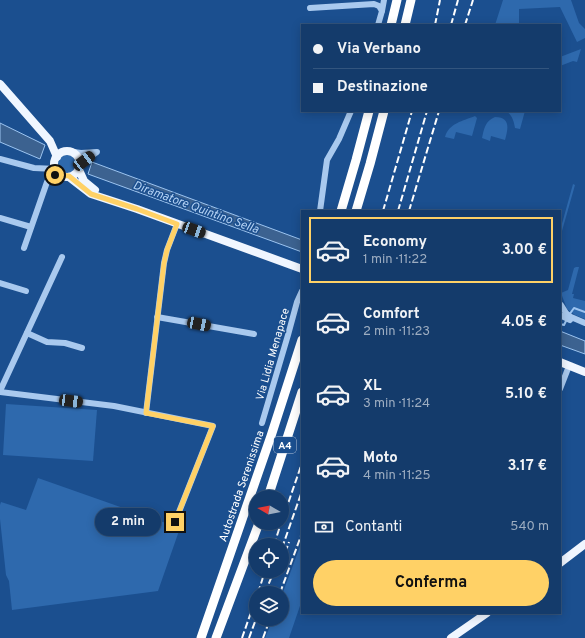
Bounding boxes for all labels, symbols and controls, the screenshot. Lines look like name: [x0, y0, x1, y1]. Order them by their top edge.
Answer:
text: Via Verbano: [337, 40, 421, 59]
text: Destinazione: [337, 78, 428, 97]
car: [71, 149, 97, 173]
route start: [46, 166, 64, 184]
water label: Diramatore Quintino Sella: [131, 178, 262, 238]
car: [181, 220, 207, 240]
icon: car: [315, 232, 351, 268]
text: Economy: [363, 233, 427, 252]
text: 3.00 €: [502, 241, 547, 260]
text: 1 min · 11:22: [363, 252, 427, 268]
icon: car: [315, 304, 351, 340]
text: Comfort: [363, 305, 420, 324]
street label: Via Lidia Menapace: [253, 306, 293, 402]
text: 4.05 €: [501, 313, 547, 332]
car: [186, 316, 212, 332]
text: 2 min · 11:23: [363, 324, 430, 340]
icon: car: [315, 376, 351, 412]
text: XL: [363, 377, 381, 396]
text: 5.10 €: [505, 385, 547, 404]
car: [58, 394, 84, 408]
text: 3 min · 11:24: [363, 396, 430, 412]
street label: Autostrada Serenissima: [216, 429, 268, 544]
road number: A4: [274, 437, 296, 453]
icon: car: [315, 448, 351, 484]
text: Moto: [363, 449, 398, 468]
text: 3.17 €: [507, 457, 547, 476]
text: 4 min · 11:25: [363, 468, 431, 484]
north arrow: [249, 490, 289, 530]
map controls: [249, 490, 289, 626]
callout: 2 min: [95, 508, 161, 536]
route end: [166, 513, 184, 531]
text: 2 min: [111, 514, 145, 530]
icon: cash: [313, 516, 335, 538]
text: Contanti: [345, 518, 402, 537]
text: 540 m: [510, 519, 549, 535]
button: locate: [249, 538, 289, 578]
button: Conferma: [313, 560, 549, 606]
button: layers: [249, 586, 289, 626]

